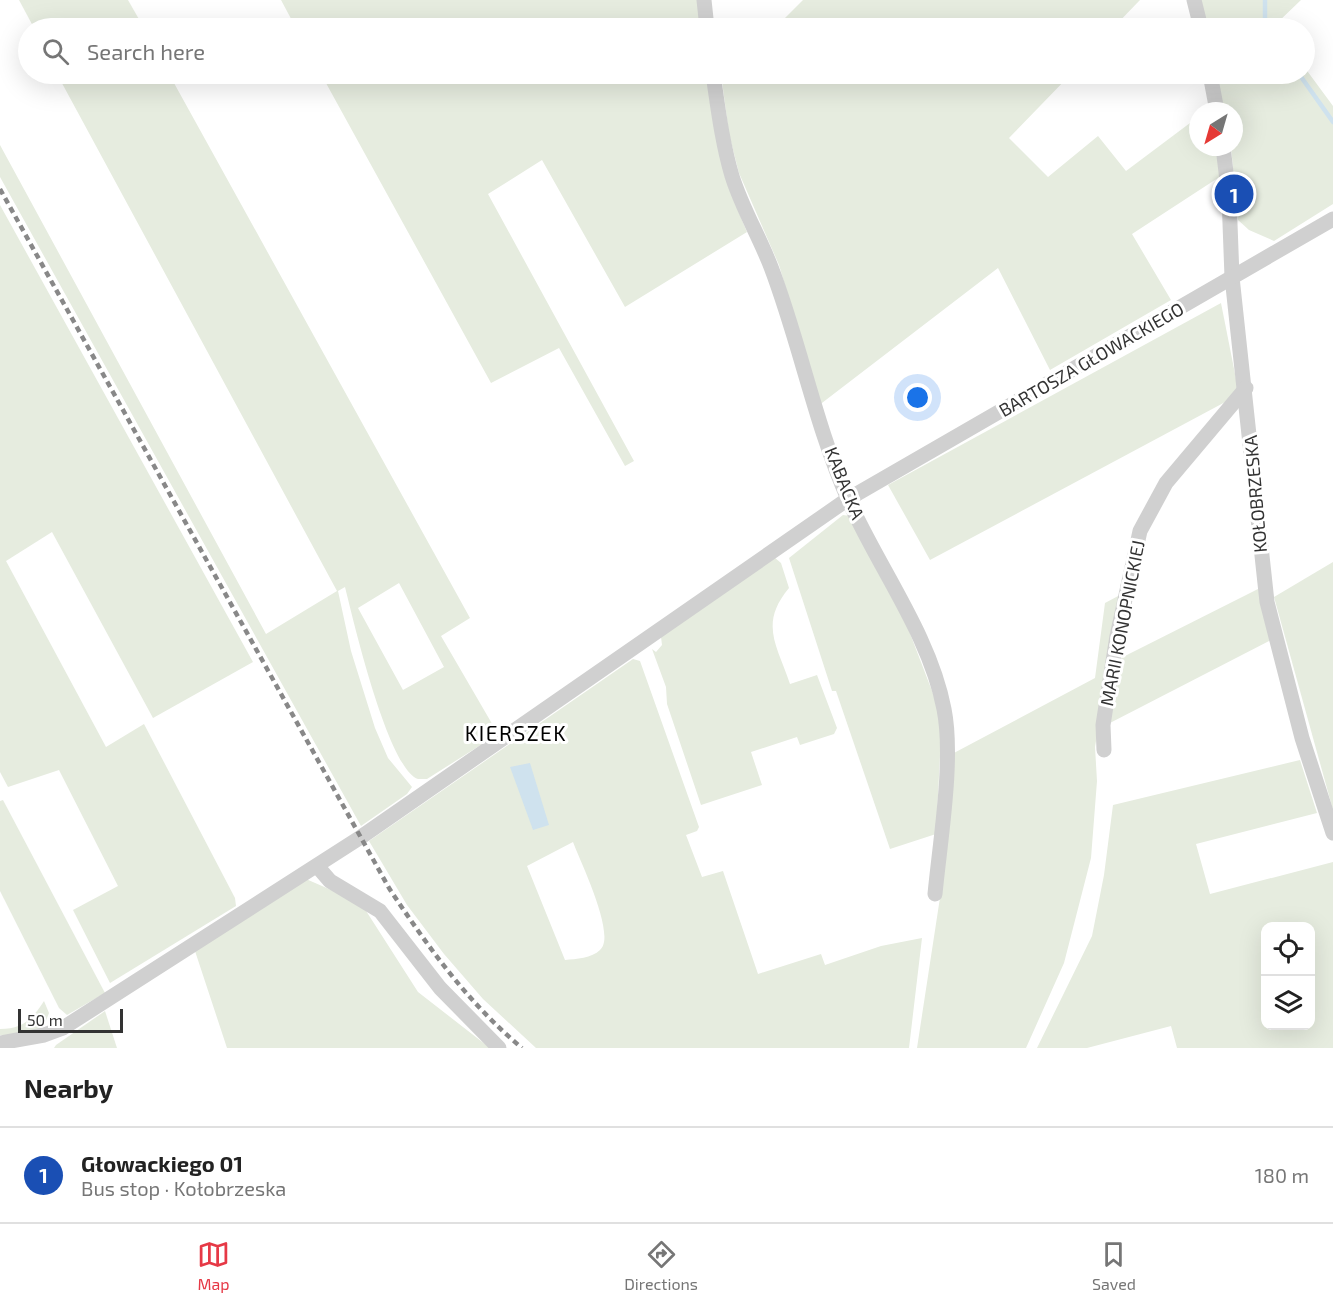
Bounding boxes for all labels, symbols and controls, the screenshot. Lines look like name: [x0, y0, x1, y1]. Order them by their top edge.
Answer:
search box: [18, 18, 1315, 84]
icon: search: [39, 35, 72, 68]
text: Search here: [87, 38, 205, 64]
north arrow: [1189, 102, 1243, 156]
pin: 1: [1214, 172, 1254, 216]
street label: BARTOSZA GŁOWACKIEGO: [995, 297, 1187, 421]
your location: [903, 383, 932, 412]
street label: KOŁOBRZESKA: [1239, 434, 1271, 554]
street label: KABACKA: [821, 444, 870, 523]
street label: MARII KONOPNICKIEJ: [1095, 538, 1149, 708]
district label: KIERSZEK: [465, 720, 567, 745]
map controls: [1261, 922, 1315, 1030]
button: locate: [1261, 922, 1315, 976]
button: layers: [1261, 976, 1315, 1030]
scale bar: [18, 1006, 123, 1034]
text: 50 m: [27, 1010, 63, 1029]
text: Nearby: [24, 1072, 113, 1103]
text: Głowackiego 01: [81, 1150, 243, 1176]
text: 1: [39, 1163, 48, 1187]
text: 180 m: [1255, 1163, 1309, 1187]
text: Bus stop · Kołobrzeska: [81, 1176, 286, 1200]
tab: Map: [197, 1238, 230, 1293]
tab: Directions: [624, 1238, 698, 1293]
tab: Saved: [1092, 1238, 1136, 1293]

